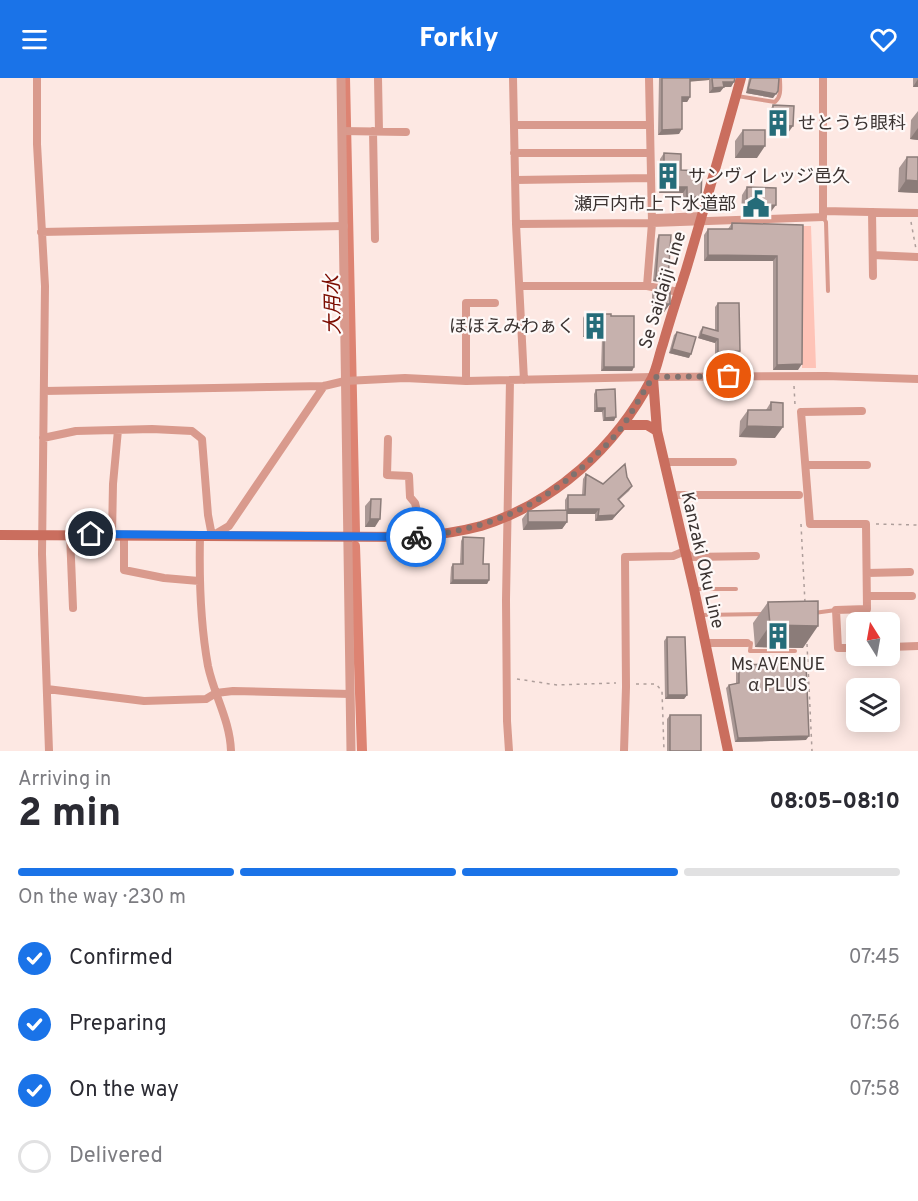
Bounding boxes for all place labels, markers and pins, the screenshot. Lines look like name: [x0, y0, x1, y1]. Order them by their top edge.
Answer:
building icon: せとうち眼科: [763, 108, 793, 138]
place label: せとうち眼科: [798, 113, 906, 136]
building icon: サンヴィレッジ邑久: [653, 161, 683, 191]
place label: サンヴィレッジ邑久: [688, 166, 850, 189]
public building icon: 瀬戸内市上下水道部: [741, 189, 771, 219]
place label: 瀬戸内市上下水道部: [574, 194, 736, 217]
building icon: ほほえみわぁく: [580, 311, 610, 341]
place label: ほほえみわぁく: [449, 316, 575, 339]
pin: [703, 350, 754, 401]
pin: [65, 508, 116, 559]
building icon: Ms AVENUE α PLUS: [763, 621, 793, 651]
place label: Ms AVENUE α PLUS: [731, 654, 825, 698]

